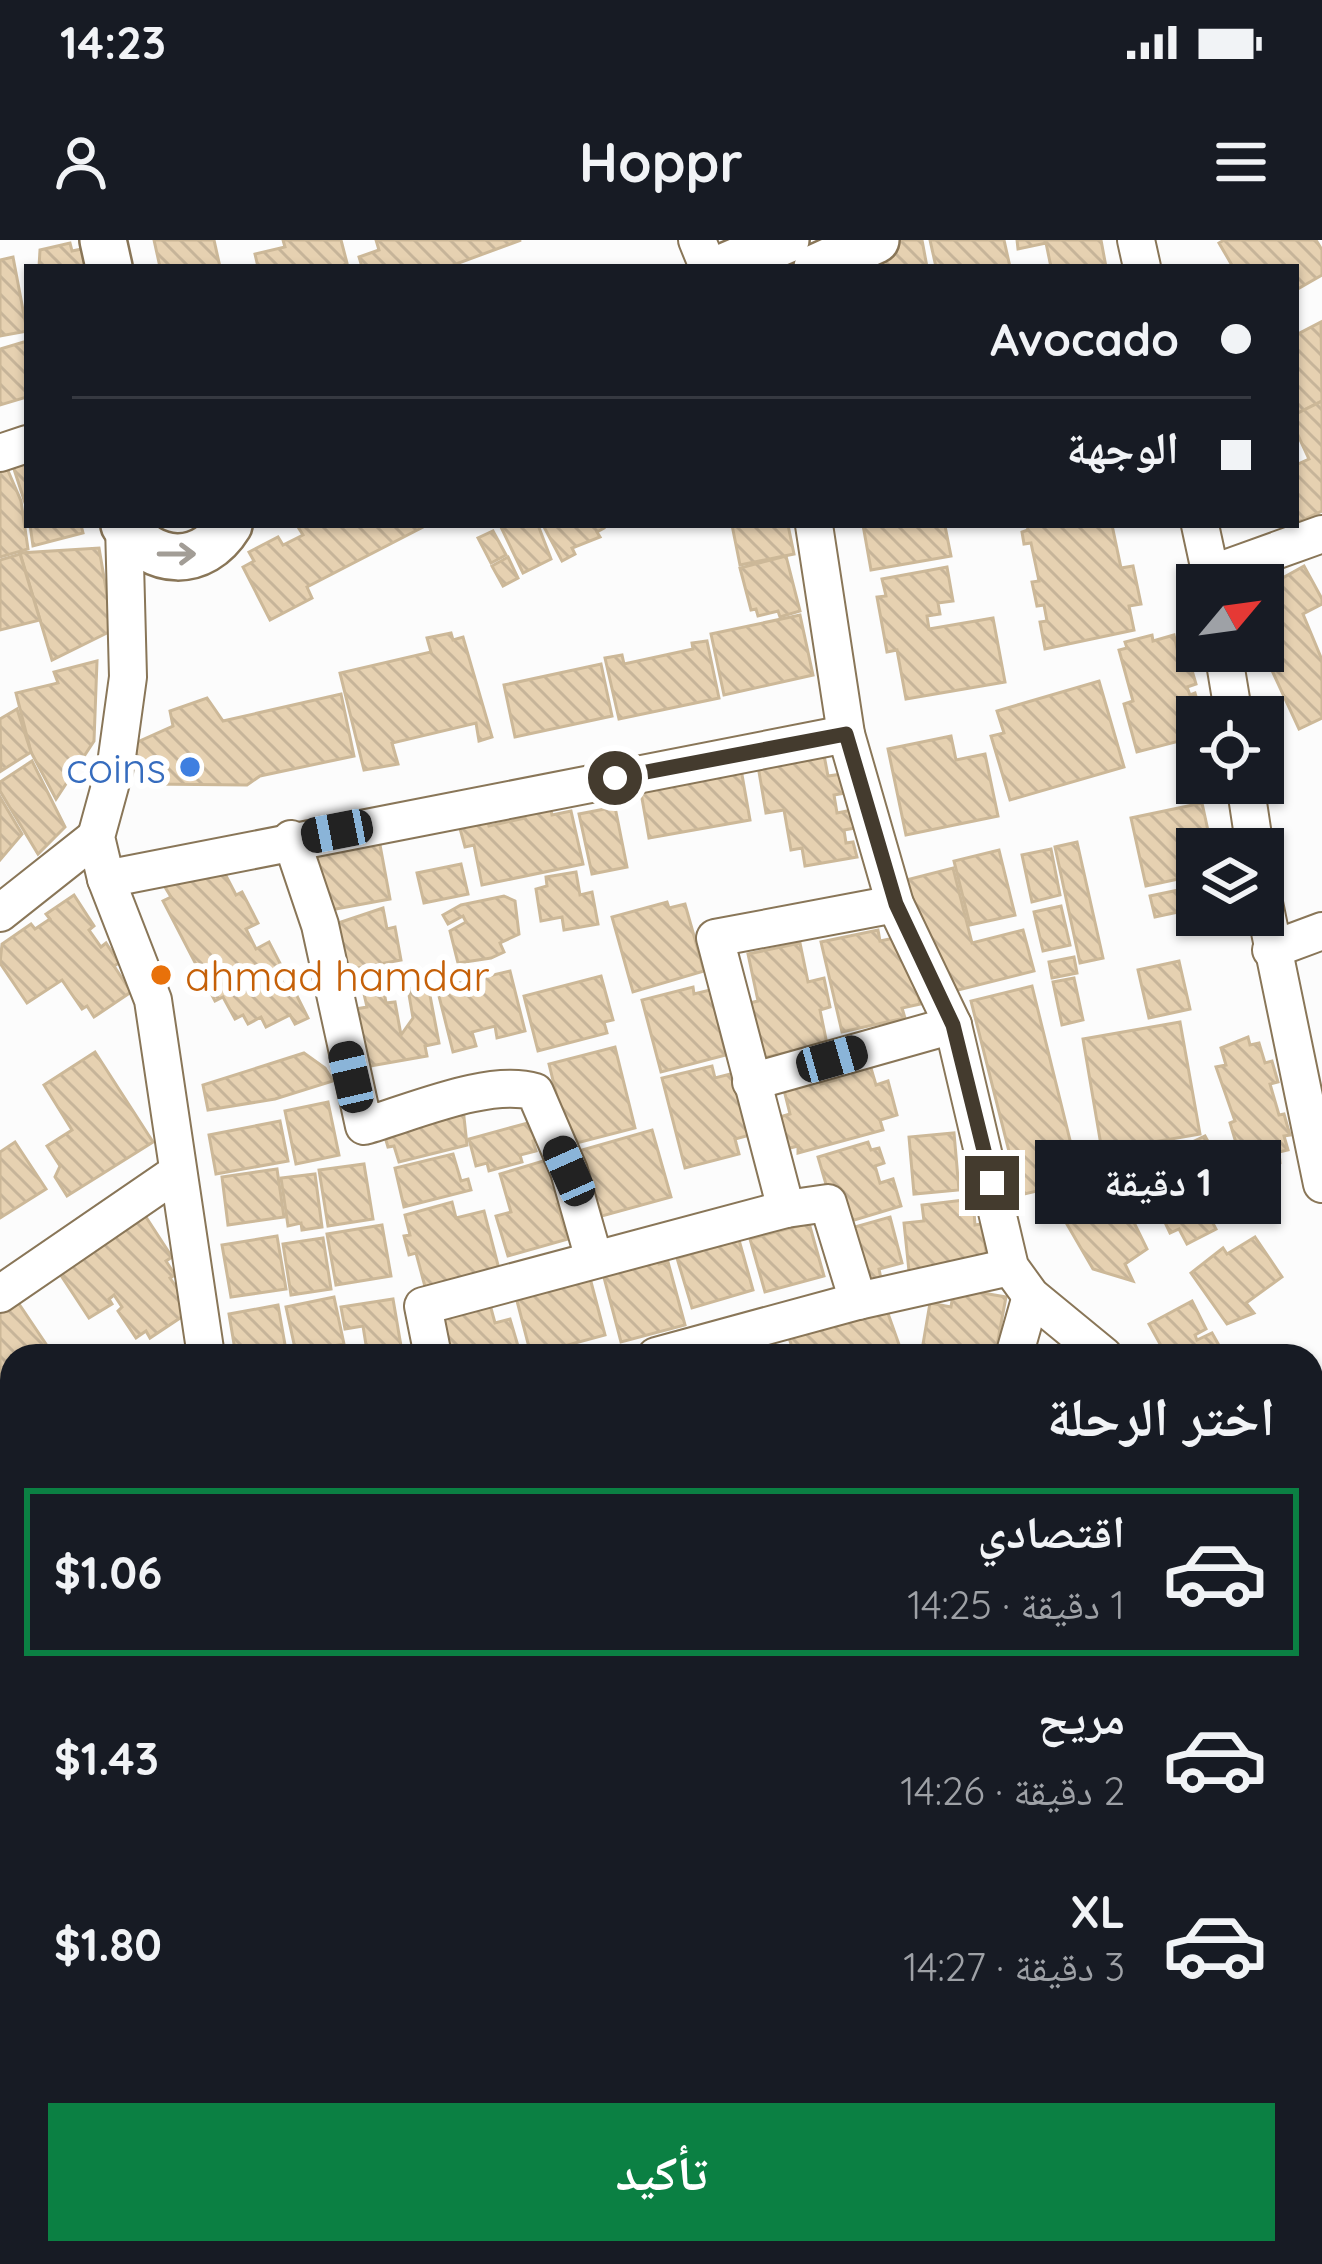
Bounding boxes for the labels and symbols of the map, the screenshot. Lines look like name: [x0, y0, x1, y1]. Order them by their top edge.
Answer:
one-way arrow: [156, 543, 195, 566]
north arrow: [1176, 564, 1284, 672]
place label: coins: [66, 741, 166, 794]
route start: [588, 751, 642, 805]
marker: coins: [177, 754, 203, 780]
car: [298, 806, 376, 856]
place label: ahmad hamdar: [185, 949, 490, 1002]
marker: ahmad hamdar: [148, 962, 174, 988]
car: [792, 1032, 872, 1086]
car: [325, 1038, 377, 1116]
car: [538, 1131, 600, 1211]
callout: 1 دقيقة: [1034, 1141, 1280, 1225]
route end: [965, 1156, 1019, 1210]

